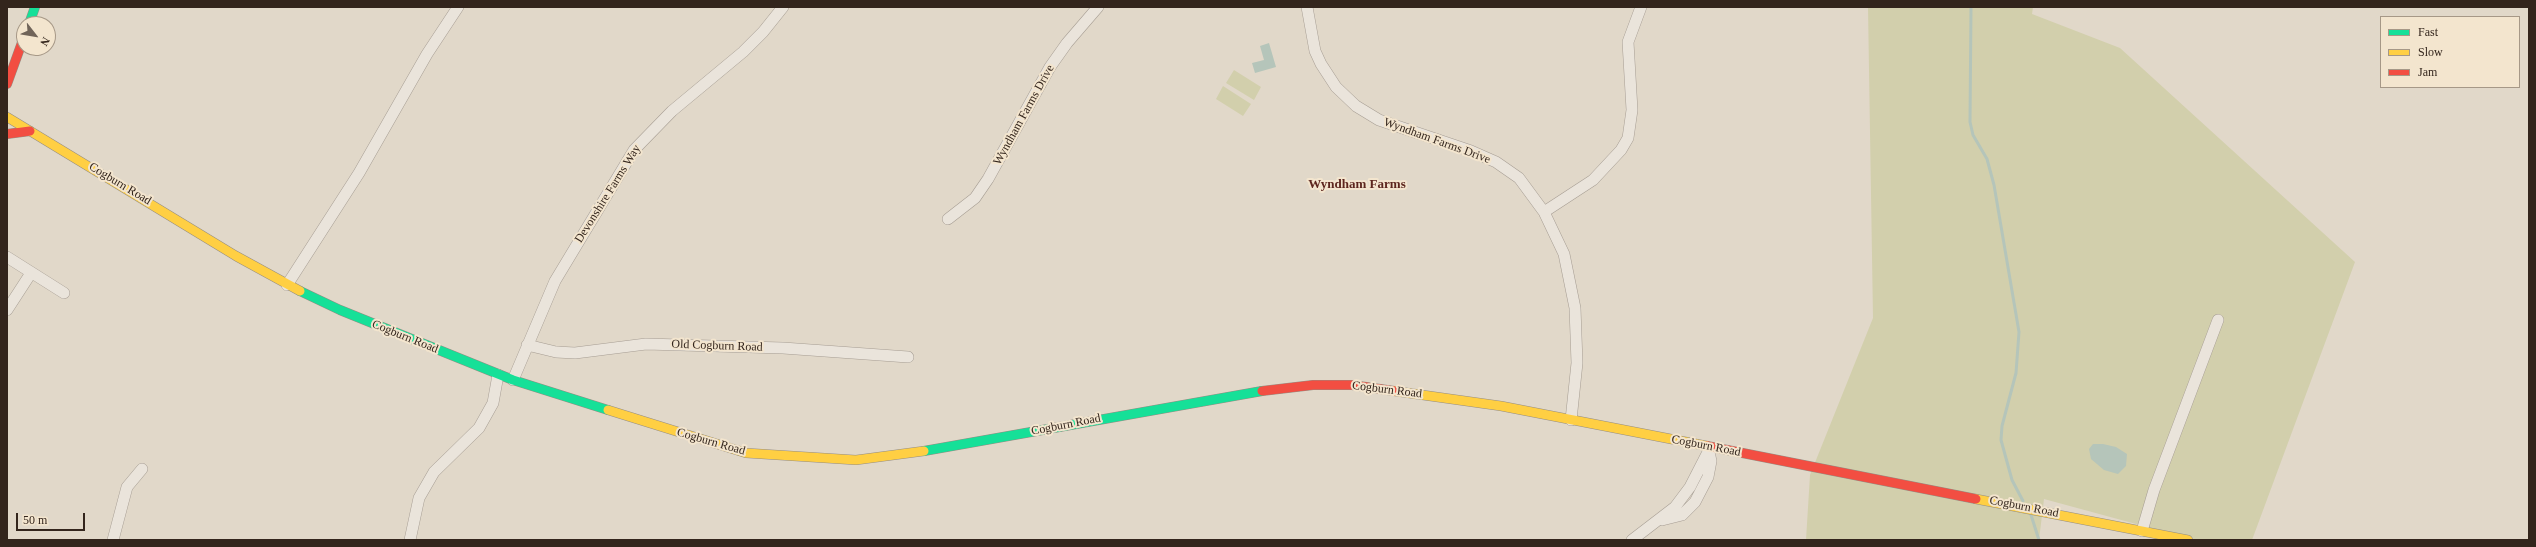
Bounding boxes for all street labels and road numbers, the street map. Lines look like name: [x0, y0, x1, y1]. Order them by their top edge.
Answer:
street label: Wyndham Farms Drive: [990, 62, 1058, 168]
street label: Wyndham Farms Drive: [1382, 115, 1492, 167]
street label: Devonshire Farms Way: [572, 142, 644, 246]
street label: Cogburn Road: [86, 160, 154, 208]
street label: Cogburn Road: [370, 317, 440, 357]
street label: Old Cogburn Road: [671, 337, 763, 355]
street label: Cogburn Road: [1351, 379, 1423, 401]
street label: Cogburn Road: [1030, 411, 1102, 439]
street label: Cogburn Road: [675, 425, 747, 459]
street label: Cogburn Road: [1670, 432, 1742, 460]
street label: Cogburn Road: [1988, 493, 2060, 521]

